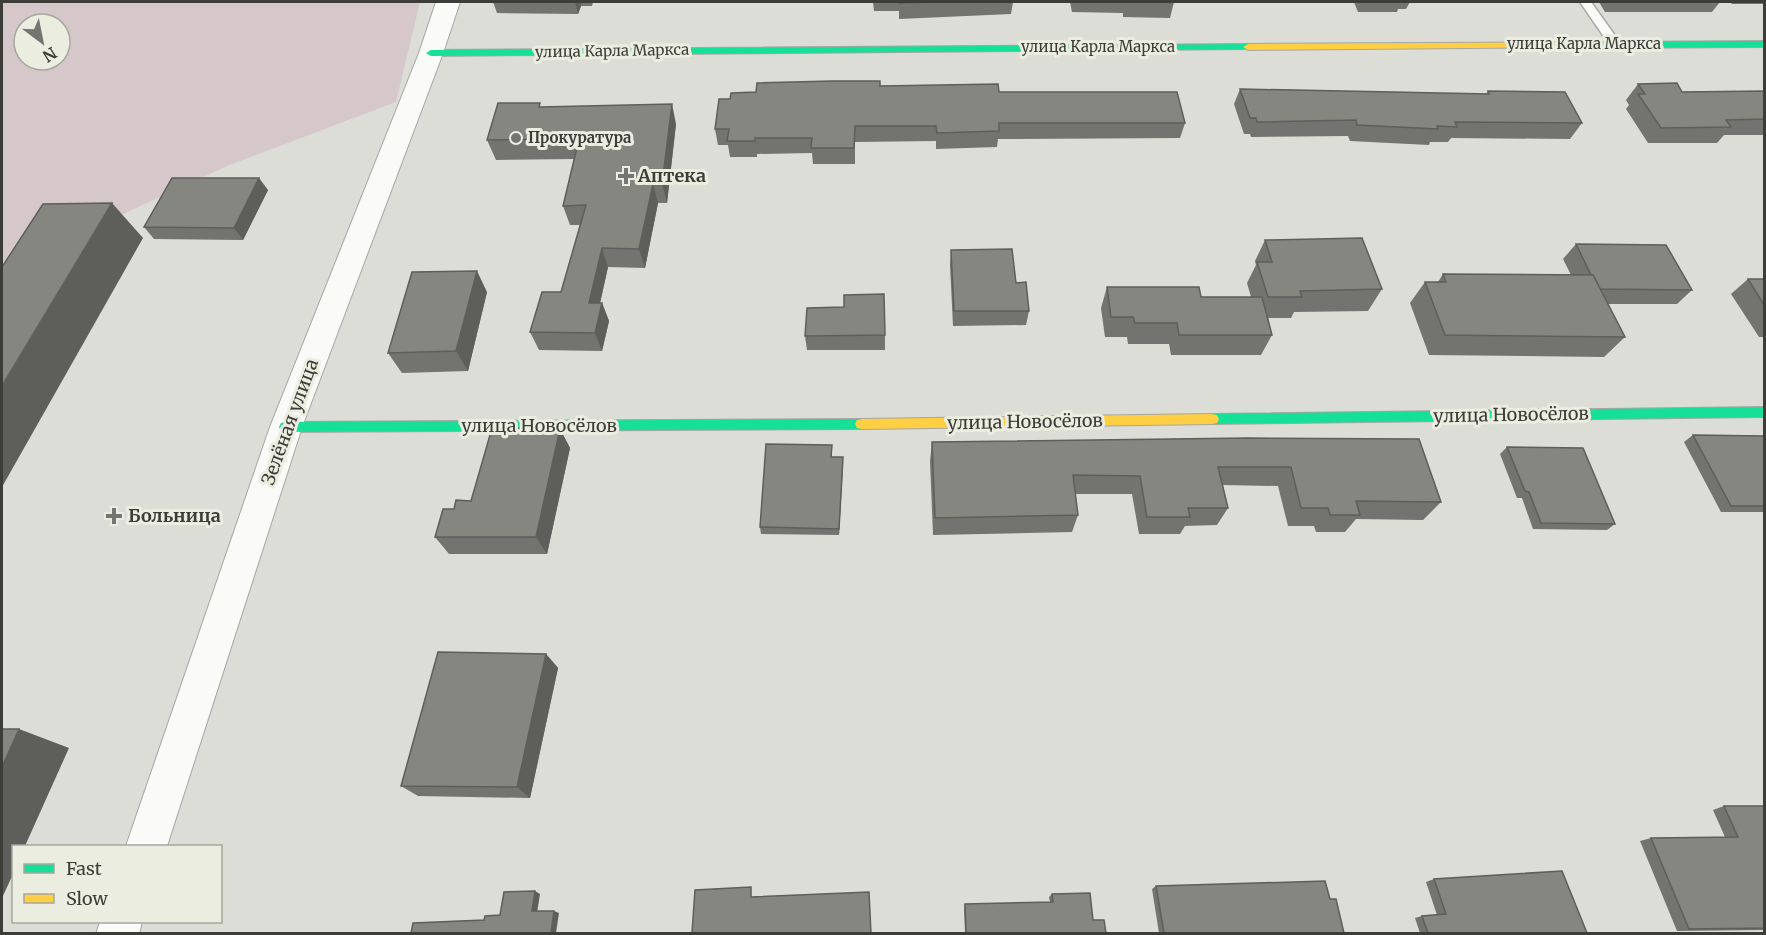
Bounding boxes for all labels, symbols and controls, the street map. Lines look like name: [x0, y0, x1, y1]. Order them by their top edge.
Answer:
north arrow: [12, 12, 72, 72]
street label: улица Карла Маркса: [1507, 34, 1661, 53]
street label: улица Карла Маркса: [1021, 37, 1175, 56]
street label: улица Карла Маркса: [535, 40, 689, 61]
text: N: [39, 43, 61, 67]
place label: Прокуратура: [528, 128, 632, 147]
marker: Прокуратура: [509, 131, 523, 145]
place label: Аптека: [637, 164, 706, 187]
marker: Аптека: [619, 169, 633, 183]
street label: Зелёная улица: [256, 355, 323, 488]
street label: улица Новосёлов: [1433, 402, 1589, 427]
street label: улица Новосёлов: [947, 409, 1103, 434]
street label: улица Новосёлов: [461, 414, 617, 437]
place label: Больница: [128, 504, 221, 527]
marker: Больница: [105, 507, 123, 525]
legend: [12, 845, 222, 923]
text: Fast: [66, 857, 102, 880]
text: Slow: [66, 887, 109, 910]

